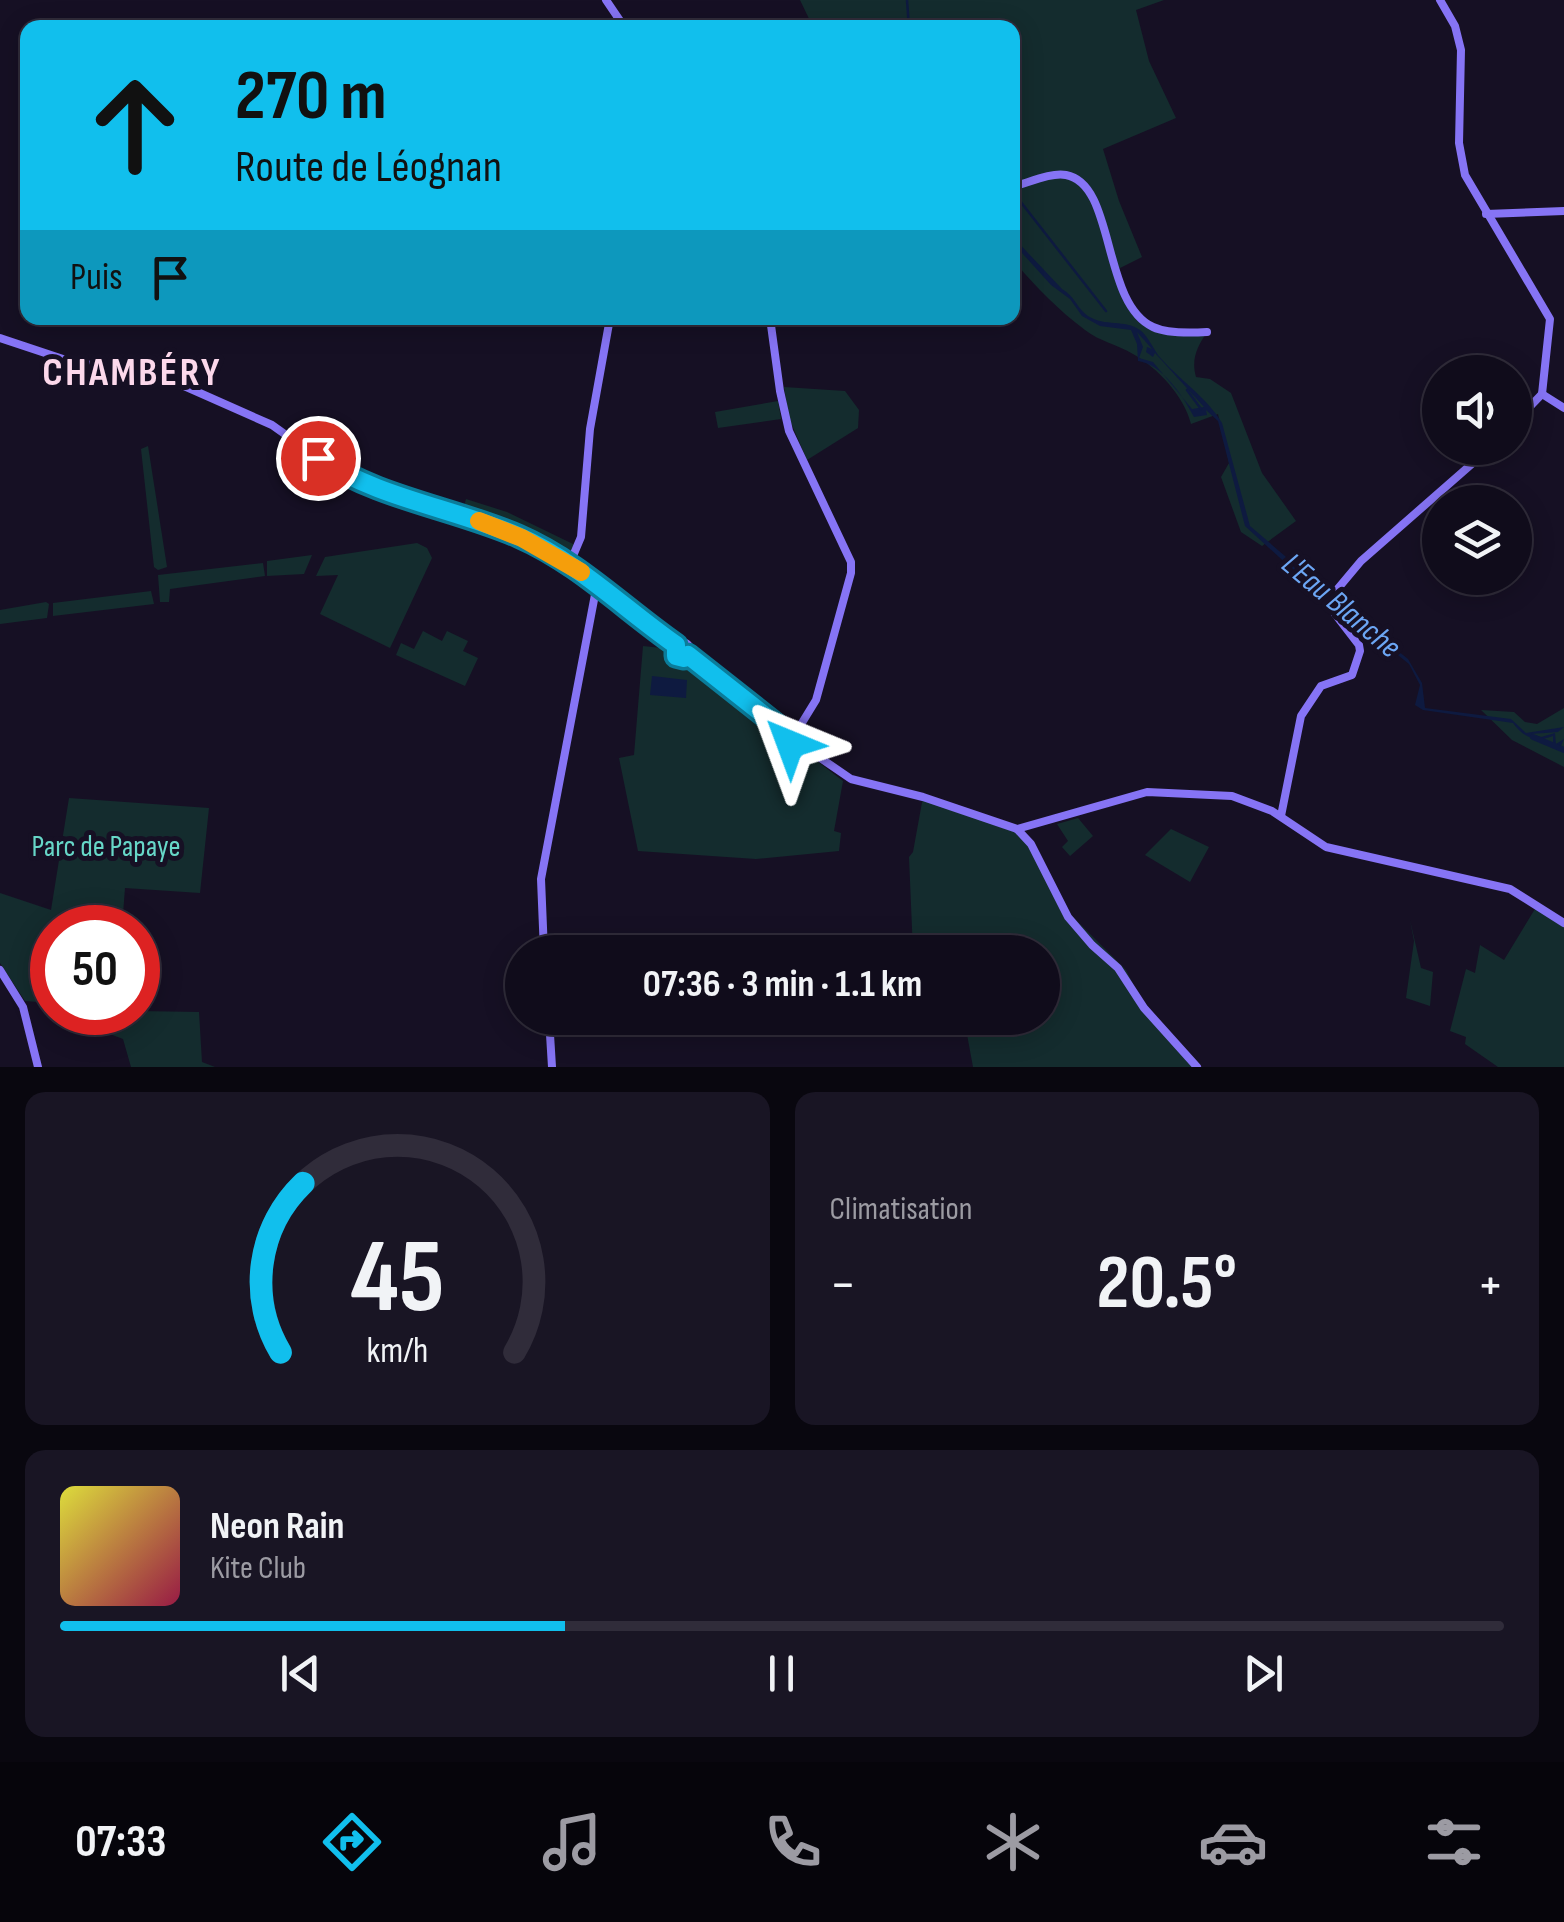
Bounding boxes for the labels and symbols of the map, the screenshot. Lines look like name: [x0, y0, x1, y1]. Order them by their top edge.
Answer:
district label: CHAMBÉRY: [42, 349, 222, 397]
pin: [276, 416, 361, 501]
water label: L'Eau Blanche: [1274, 545, 1408, 667]
position arrow: [738, 692, 842, 796]
park label: Parc de Papaye: [31, 829, 181, 865]
speed limit sign: 50: [30, 905, 160, 1035]

